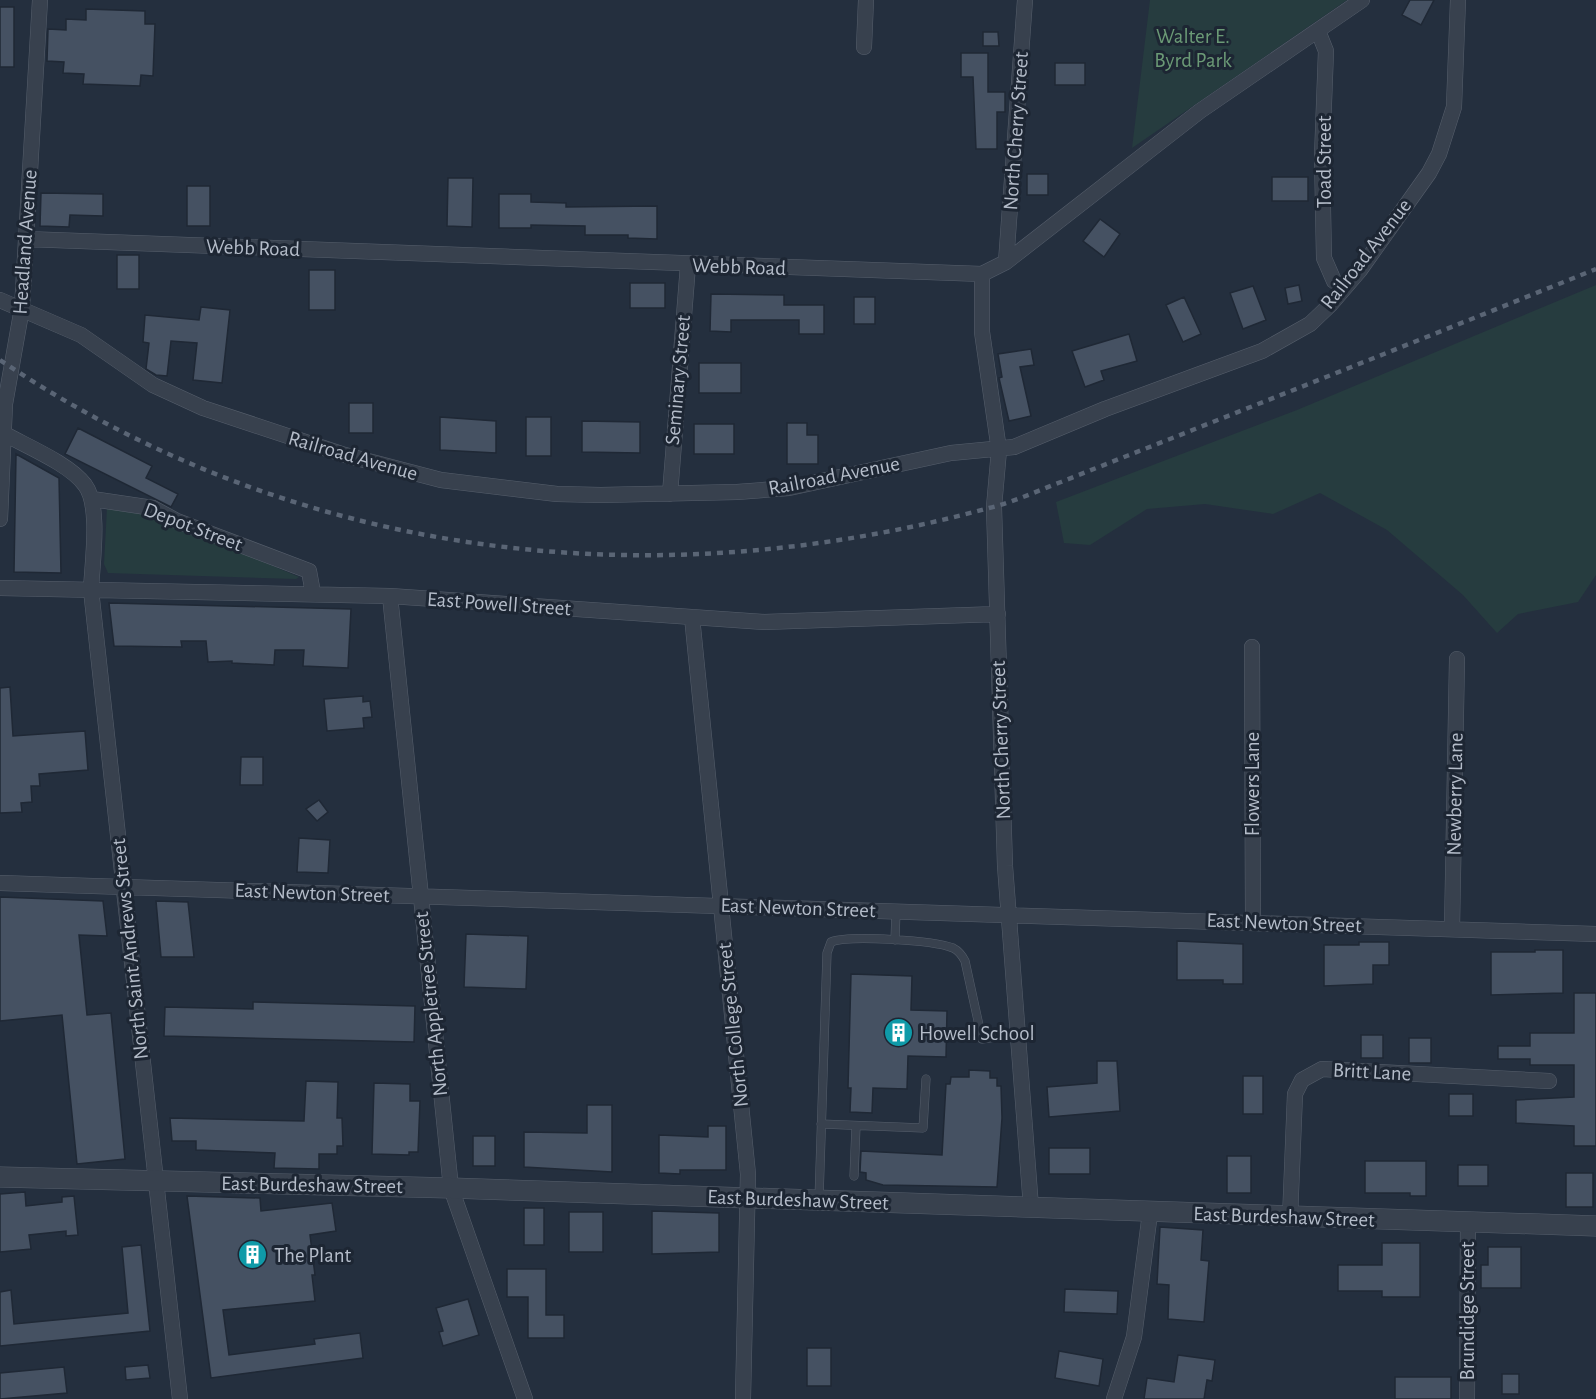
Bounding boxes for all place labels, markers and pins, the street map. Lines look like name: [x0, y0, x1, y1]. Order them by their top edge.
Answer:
building icon: Howell School: [882, 1017, 914, 1049]
place label: Howell School: [919, 1023, 1035, 1044]
building icon: The Plant: [237, 1239, 269, 1271]
place label: The Plant: [274, 1245, 352, 1266]

